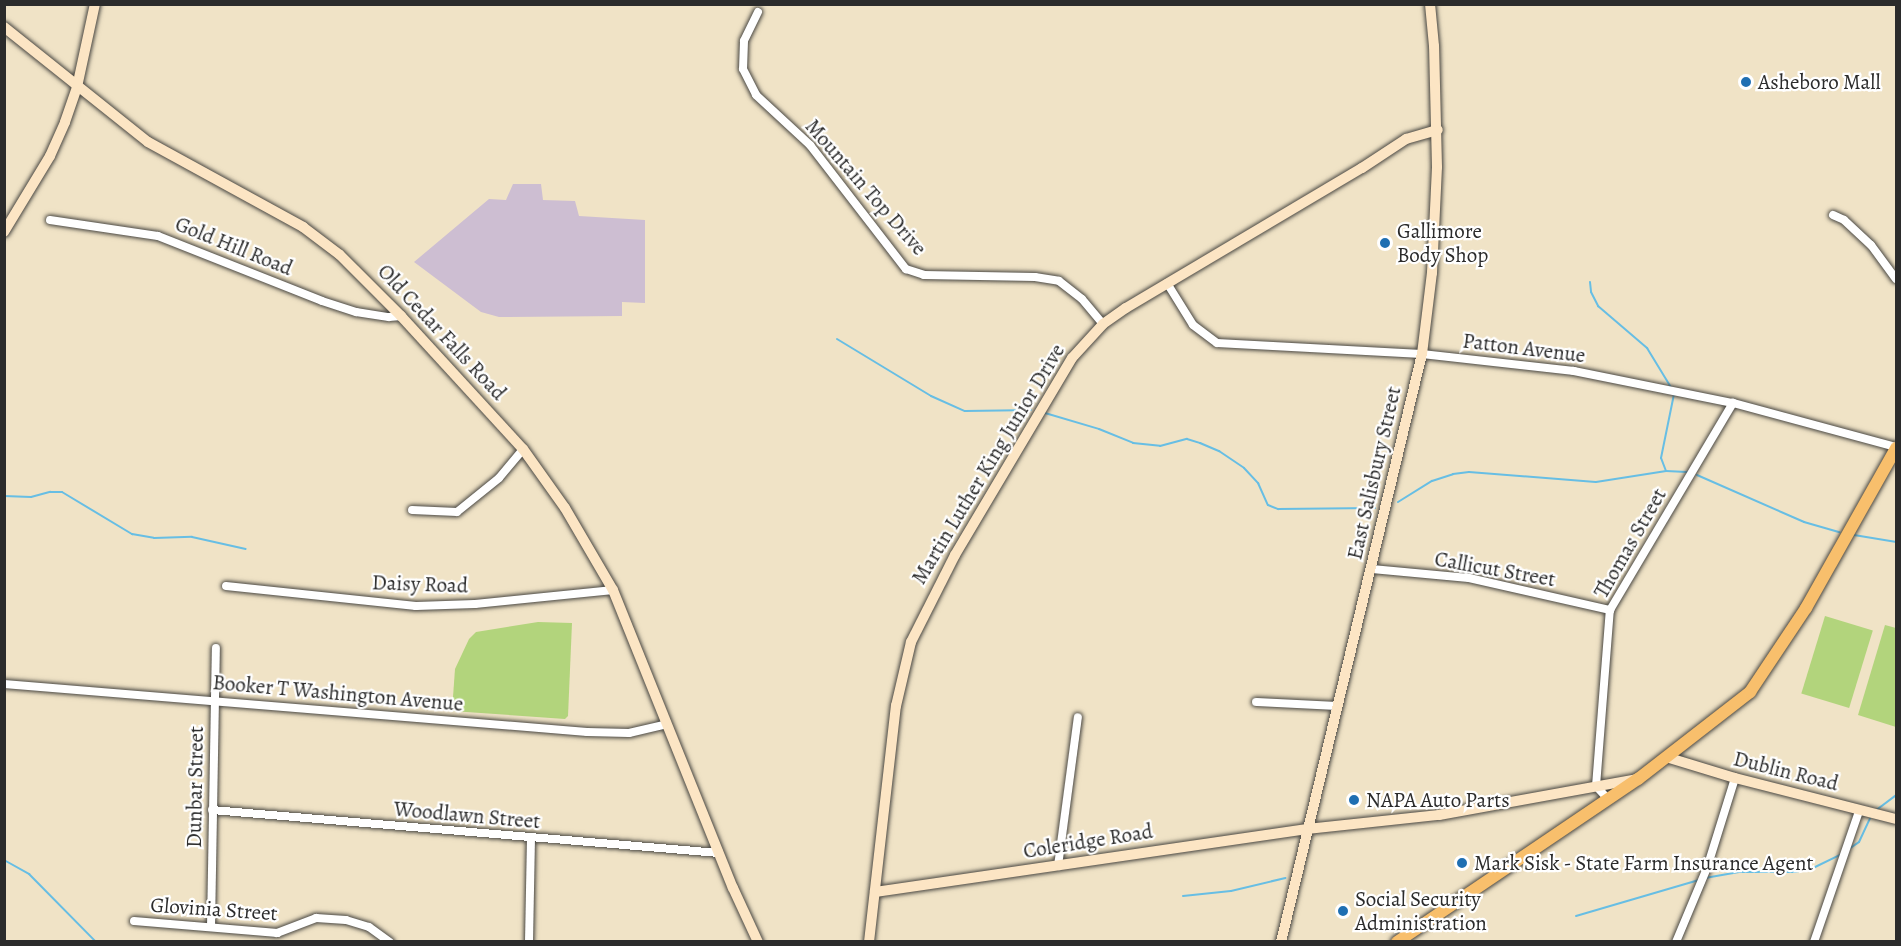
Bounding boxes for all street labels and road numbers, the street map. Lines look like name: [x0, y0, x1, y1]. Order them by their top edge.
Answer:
street label: Mountain Top Drive: [800, 114, 932, 260]
street label: Gold Hill Road: [172, 211, 296, 281]
street label: Old Cedar Falls Road: [373, 259, 511, 405]
street label: Patton Avenue: [1461, 328, 1587, 368]
street label: Martin Luther King Junior Drive: [906, 339, 1070, 589]
street label: East Salisbury Street: [1342, 384, 1406, 562]
street label: Thomas Street: [1588, 484, 1672, 602]
street label: Callicut Street: [1433, 546, 1557, 592]
street label: Daisy Road: [372, 570, 468, 598]
street label: Booker T Washington Avenue: [212, 669, 464, 717]
street label: Dunbar Street: [181, 726, 209, 848]
street label: Dublin Road: [1731, 746, 1841, 796]
street label: Woodlawn Street: [393, 796, 541, 834]
street label: Coleridge Road: [1021, 818, 1155, 864]
street label: Glovinia Street: [150, 892, 278, 926]

